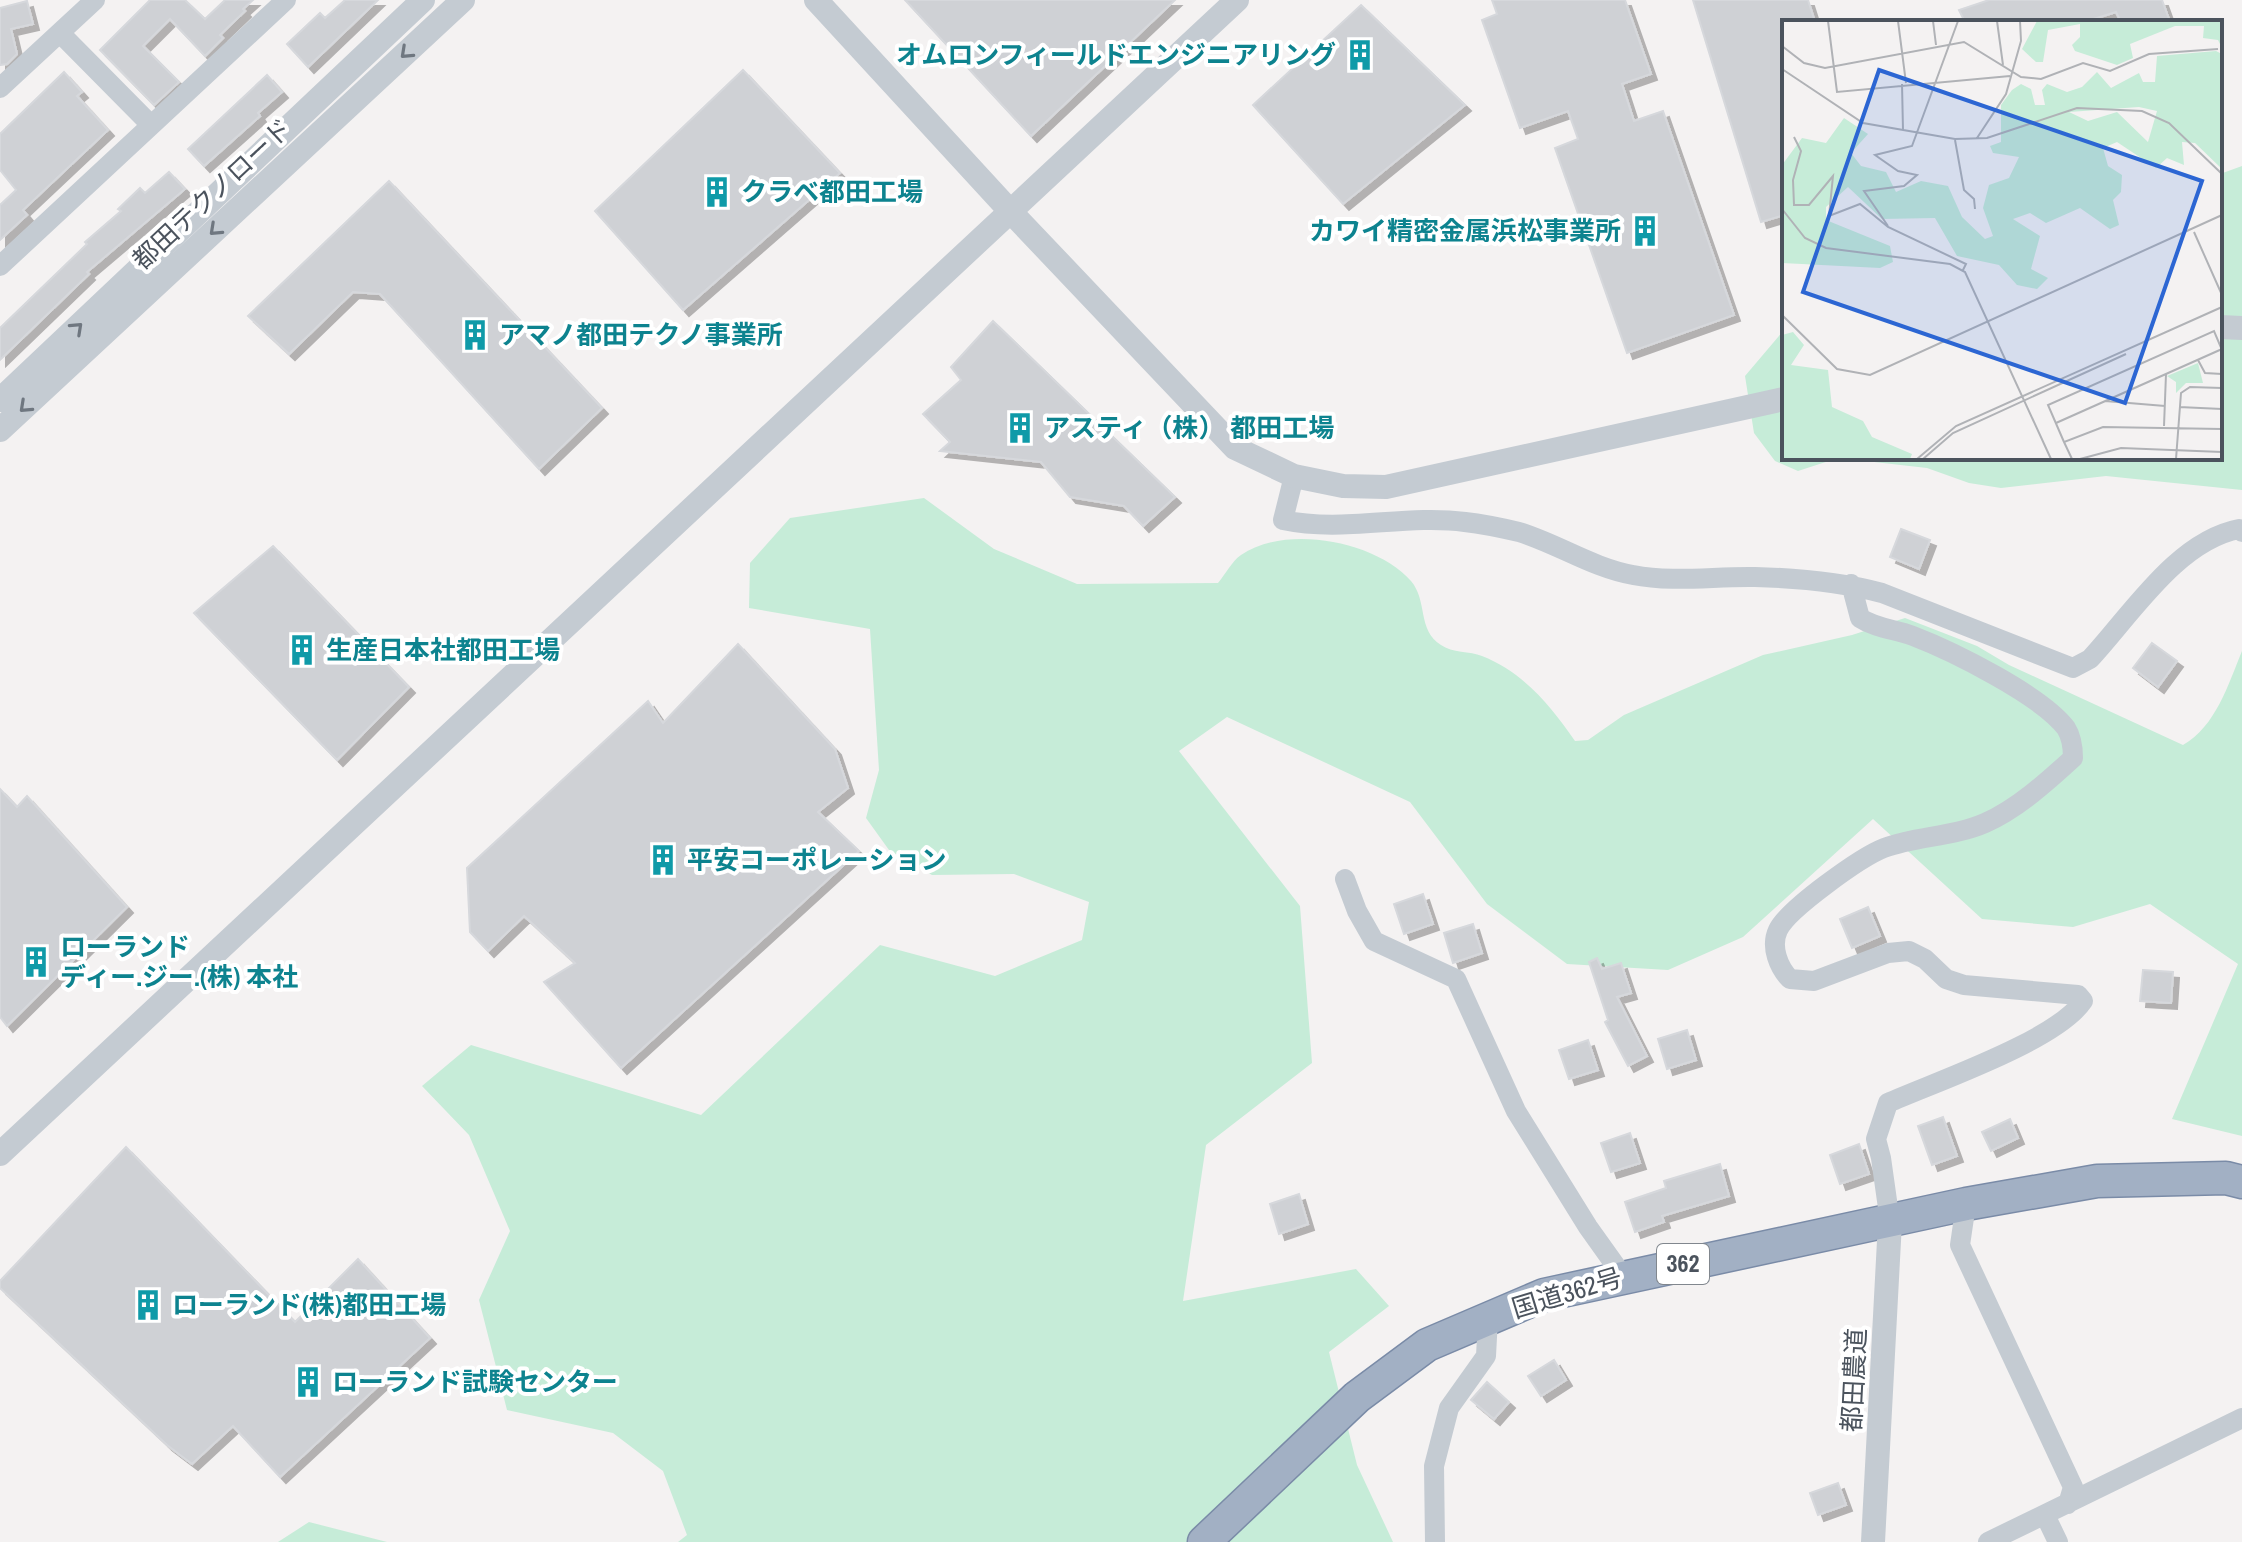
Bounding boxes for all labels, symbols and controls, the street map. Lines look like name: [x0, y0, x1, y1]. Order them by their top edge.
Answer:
inset map: [1782, 20, 2222, 460]
place label: オムロンフィールドエンジニアリング: [896, 37, 1336, 72]
building icon: オムロンフィールドエンジニアリング: [1343, 38, 1377, 72]
one-way arrow: [401, 43, 415, 58]
street label: 都田テクノロード: [124, 110, 299, 277]
place label: クラベ都田工場: [741, 174, 923, 209]
building icon: クラベ都田工場: [700, 175, 734, 209]
place label: カワイ精密金属浜松事業所: [1309, 213, 1621, 248]
building icon: カワイ精密金属浜松事業所: [1628, 214, 1662, 248]
one-way arrow: [210, 220, 225, 234]
place label: アマノ都田テクノ事業所: [499, 317, 783, 352]
building icon: アマノ都田テクノ事業所: [458, 318, 492, 352]
one-way arrow: [68, 322, 82, 337]
one-way arrow: [20, 397, 34, 412]
place label: アスティ（株） 都田工場: [1044, 410, 1334, 445]
building icon: アスティ（株） 都田工場: [1003, 411, 1037, 445]
place label: 生産日本社都田工場: [326, 632, 560, 667]
building icon: 生産日本社都田工場: [285, 633, 319, 667]
place label: 平安コーポレーション: [687, 842, 946, 877]
building icon: 平安コーポレーション: [646, 843, 680, 877]
place label: ローランド ディー.ジー.(株) 本社: [60, 929, 298, 994]
building icon: ローランド ディー.ジー.(株) 本社: [19, 945, 53, 979]
road number: 362: [1657, 1244, 1709, 1284]
street label: 国道362号: [1507, 1259, 1626, 1326]
place label: ローランド(株)都田工場: [172, 1287, 446, 1322]
building icon: ローランド(株)都田工場: [131, 1288, 165, 1322]
street label: 都田農道: [1833, 1327, 1874, 1433]
place label: ローランド試験センター: [332, 1364, 618, 1399]
building icon: ローランド試験センター: [291, 1365, 325, 1399]

